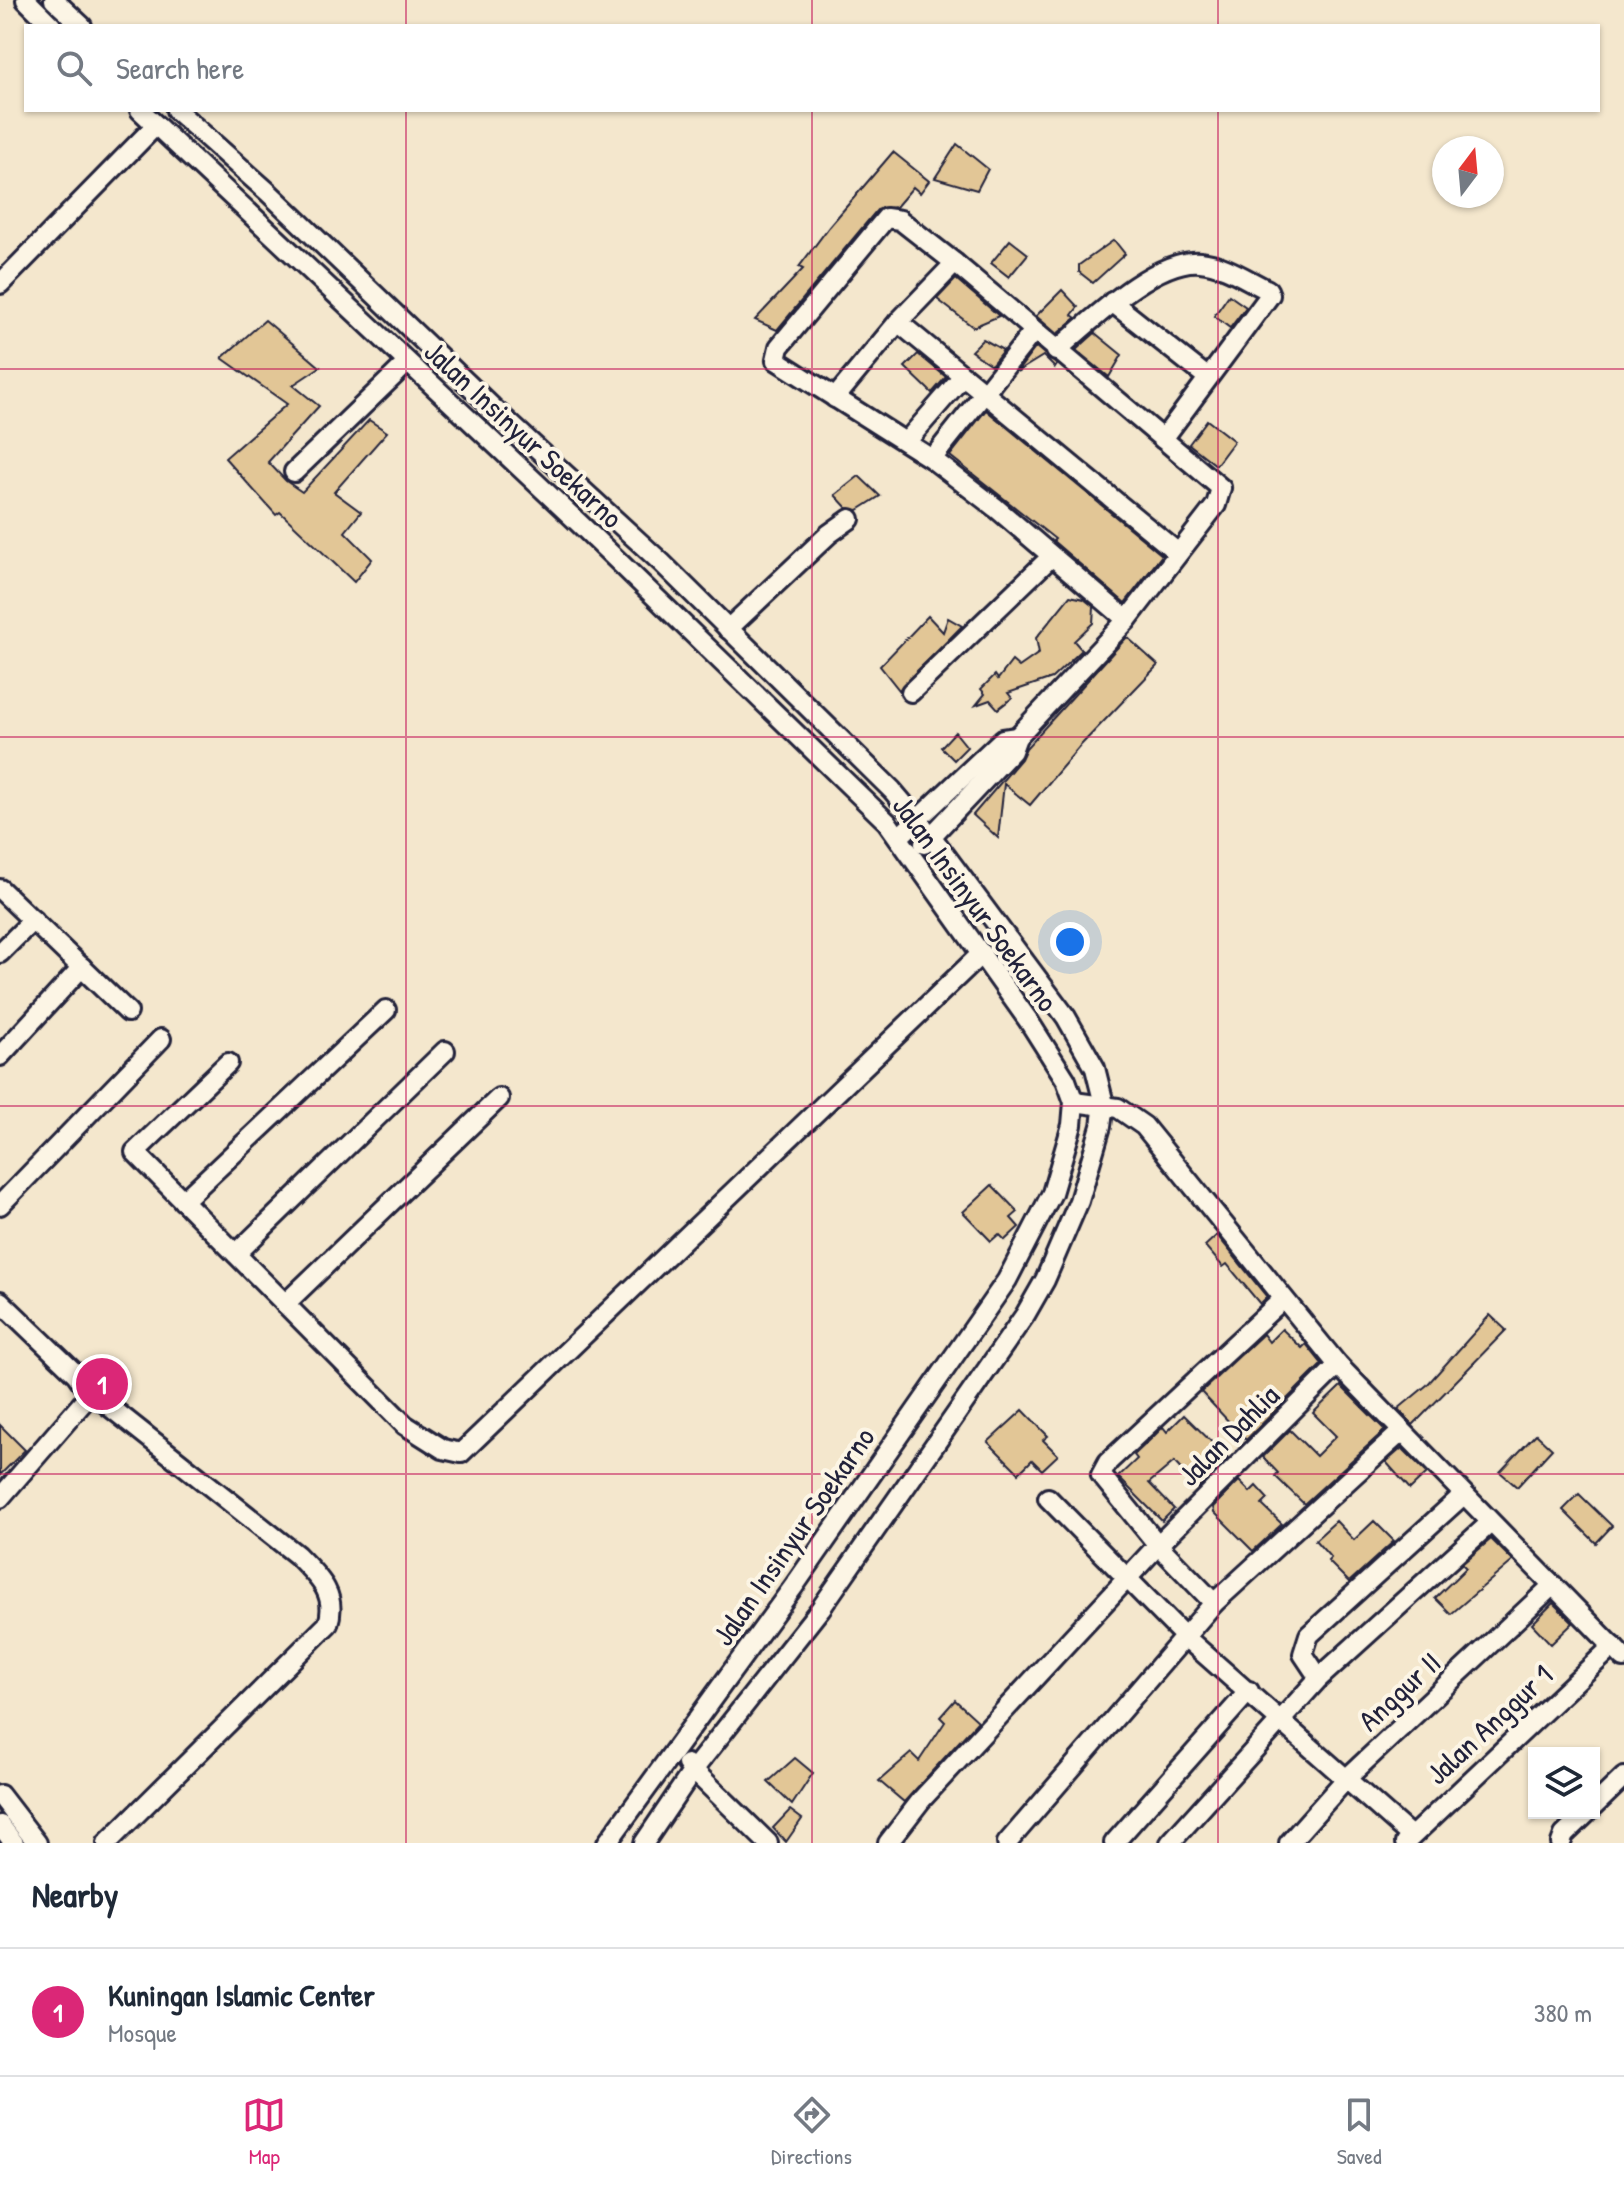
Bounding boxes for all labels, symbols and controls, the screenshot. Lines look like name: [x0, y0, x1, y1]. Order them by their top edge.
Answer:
search box: [24, 24, 1600, 112]
icon: search: [52, 46, 96, 90]
text: Search here: [116, 48, 244, 88]
north arrow: [1432, 136, 1504, 208]
street label: Jalan Insinyur Soekarno: [416, 331, 632, 537]
street label: Jalan Insinyur Soekarno: [884, 787, 1068, 1019]
your location: [1050, 922, 1090, 962]
pin: 1: [76, 1354, 128, 1414]
street label: Jalan Dahlia: [1169, 1375, 1288, 1494]
street label: Jalan Insinyur Soekarno: [703, 1419, 883, 1653]
street label: Anggur II: [1349, 1642, 1449, 1740]
street label: Jalan Anggur 1: [1417, 1655, 1561, 1793]
map controls: [1528, 1747, 1600, 1819]
button: layers: [1528, 1747, 1600, 1819]
text: Nearby: [32, 1872, 118, 1918]
text: Kuningan Islamic Center: [108, 1975, 375, 2015]
text: 1: [53, 1995, 63, 2030]
text: 380 m: [1534, 1995, 1592, 2030]
text: Mosque: [108, 2015, 177, 2050]
tab: Map: [242, 2093, 286, 2171]
tab: Directions: [771, 2093, 852, 2171]
tab: Saved: [1337, 2093, 1382, 2171]

